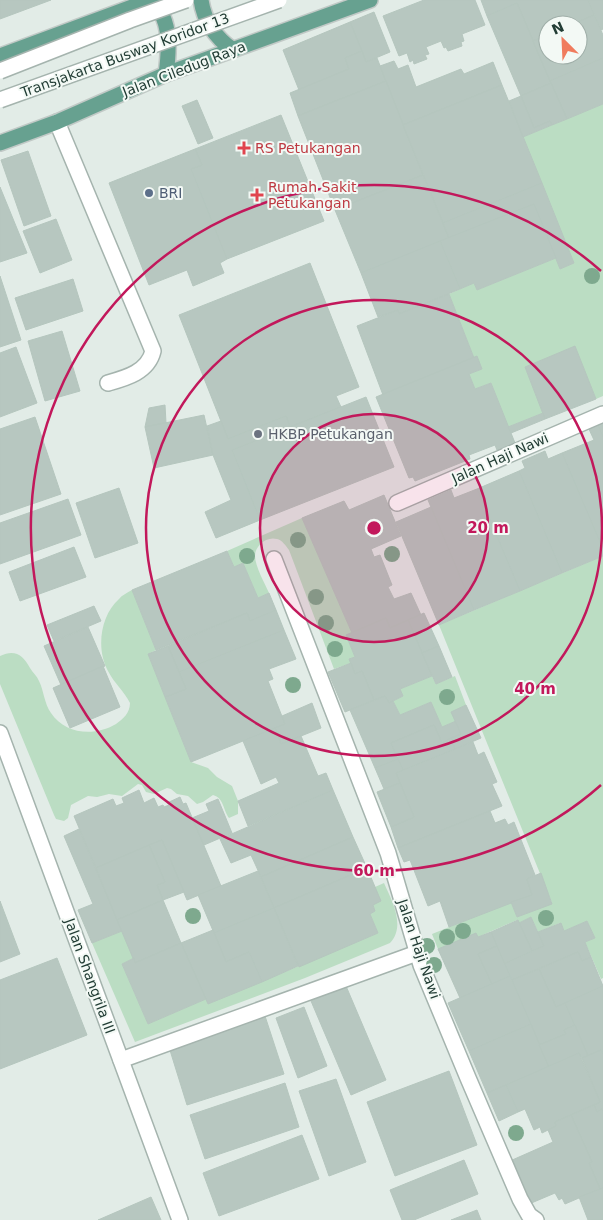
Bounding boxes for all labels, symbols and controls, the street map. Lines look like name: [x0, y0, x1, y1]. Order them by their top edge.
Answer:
street label: Transjakarta Busway Koridor 13: [18, 10, 232, 101]
north arrow: [538, 15, 588, 65]
text: N: [549, 18, 566, 38]
street label: Jalan Ciledug Raya: [119, 38, 248, 100]
place label: RS Petukangan: [255, 140, 361, 156]
marker: RS Petukangan: [237, 141, 251, 155]
place label: Rumah Sakit Petukangan: [268, 179, 357, 211]
place label: BRI: [159, 185, 182, 201]
marker: BRI: [143, 187, 155, 199]
marker: Rumah Sakit Petukangan: [250, 188, 264, 202]
place label: HKBP Petukangan: [268, 426, 393, 442]
marker: HKBP Petukangan: [252, 428, 264, 440]
street label: Jalan Haji Nawi: [448, 429, 551, 487]
centre of rings: [365, 519, 383, 537]
text: 20 m: [467, 519, 509, 537]
text: 40 m: [514, 680, 556, 698]
text: 60 m: [353, 862, 395, 880]
street label: Jalan Haji Nawi: [394, 896, 444, 1001]
street label: Jalan Shangrila III: [61, 915, 118, 1036]

